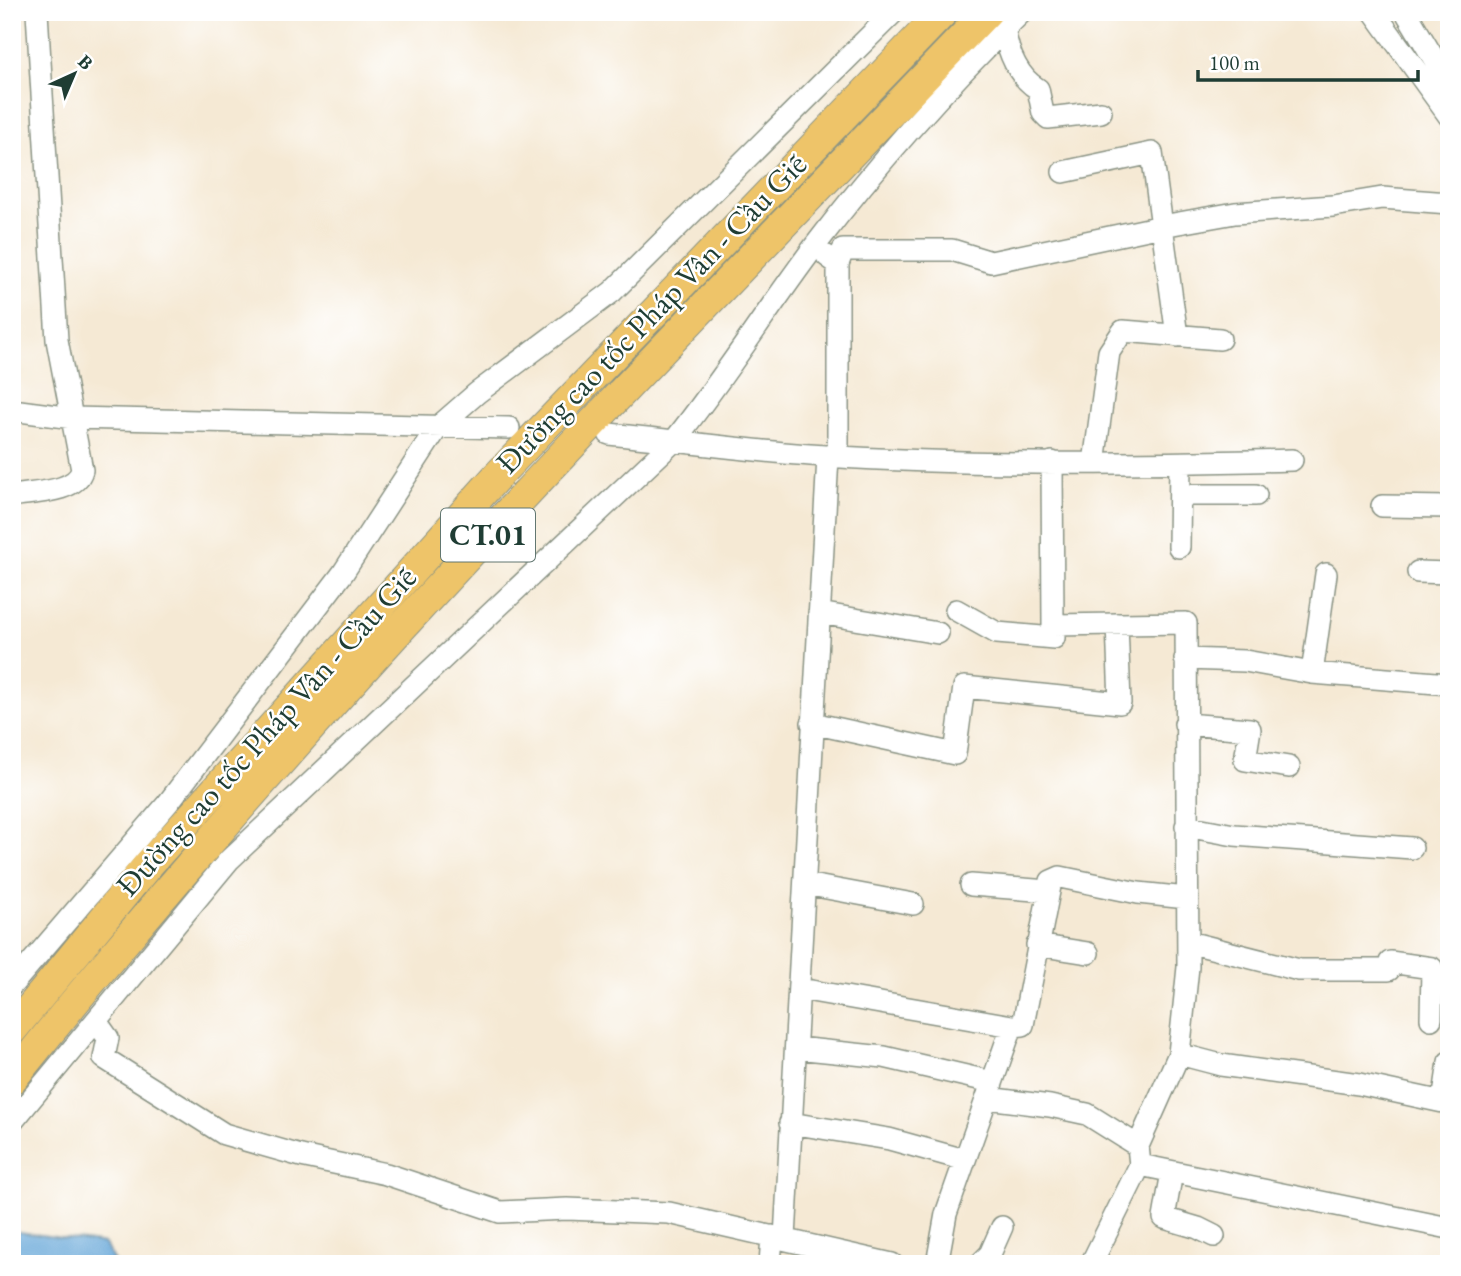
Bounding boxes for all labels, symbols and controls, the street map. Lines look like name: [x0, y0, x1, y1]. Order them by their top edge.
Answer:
north arrow: [38, 38, 108, 108]
scale bar: [1198, 38, 1419, 82]
text: B: [72, 49, 98, 75]
text: 100 m: [1209, 49, 1260, 76]
street label: Đường cao tốc Pháp Vân - Cầu Giẽ: [486, 144, 816, 482]
road number: CT.01: [441, 508, 535, 562]
street label: Đường cao tốc Pháp Vân - Cầu Giẽ: [106, 557, 426, 905]

